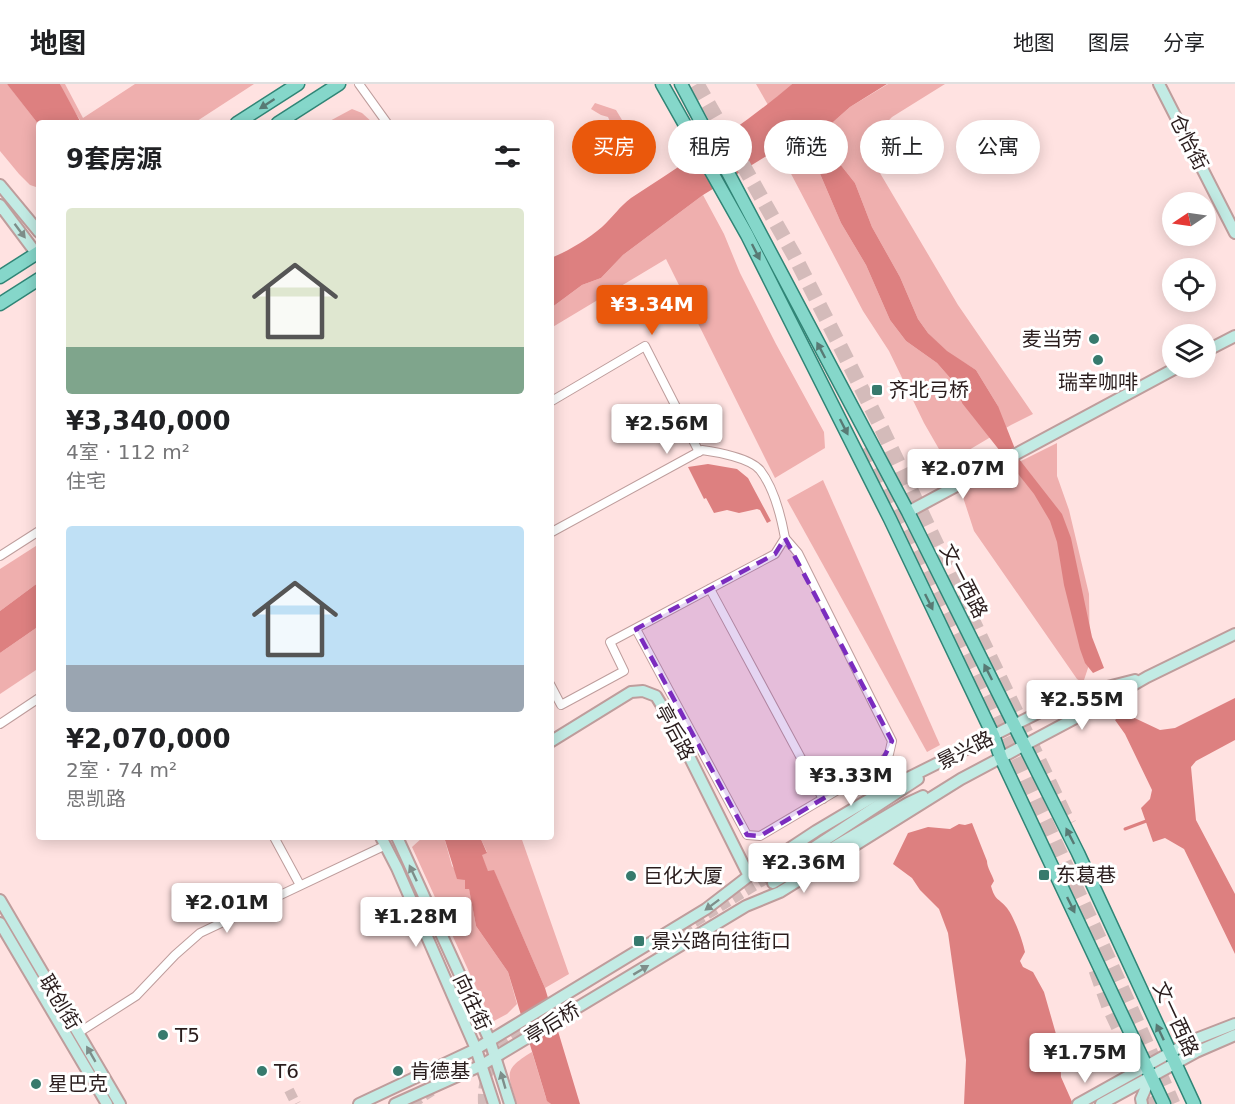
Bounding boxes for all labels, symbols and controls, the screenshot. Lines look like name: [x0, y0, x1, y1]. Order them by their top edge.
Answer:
text: 地图: [30, 27, 86, 60]
text: 地图: [1013, 31, 1055, 55]
text: 图层: [1088, 31, 1130, 55]
text: 分享: [1163, 31, 1205, 55]
one-way arrow: [259, 98, 275, 109]
street label: 仓怡街: [1165, 110, 1213, 174]
chip: 买房: [572, 120, 656, 174]
chip: 租房: [668, 120, 752, 174]
chip: 筛选: [764, 120, 848, 174]
chip: 新上: [860, 120, 944, 174]
chip: 公寓: [956, 120, 1040, 174]
icon: filters: [491, 140, 524, 173]
text: 9套房源: [66, 144, 162, 174]
north arrow: [1162, 192, 1216, 246]
map controls: [1162, 192, 1216, 378]
one-way arrow: [13, 223, 25, 238]
one-way arrow: [751, 244, 761, 261]
icon: home: [241, 247, 349, 355]
button: locate: [1162, 258, 1216, 312]
pin: ¥3.34M: [603, 285, 701, 336]
text: ¥3.34M: [610, 292, 694, 316]
button: layers: [1162, 324, 1216, 378]
place label: 麦当劳: [1022, 327, 1082, 351]
marker: 麦当劳: [1087, 332, 1101, 346]
one-way arrow: [816, 341, 826, 358]
marker: 瑞幸咖啡: [1091, 353, 1105, 367]
place label: 瑞幸咖啡: [1058, 370, 1138, 394]
place label: 齐北弓桥: [889, 378, 969, 402]
marker: 齐北弓桥: [870, 383, 884, 397]
pin: ¥2.56M: [618, 404, 716, 455]
text: ¥3,340,000: [66, 406, 230, 436]
text: ¥2.56M: [625, 411, 709, 435]
one-way arrow: [839, 418, 848, 435]
text: 4室 · 112 m²: [66, 440, 190, 464]
pin: ¥2.07M: [914, 449, 1012, 500]
text: ¥2.07M: [921, 456, 1005, 480]
text: 住宅: [66, 469, 106, 493]
street label: 文一西路: [935, 540, 993, 622]
icon: home: [241, 565, 349, 673]
one-way arrow: [925, 593, 934, 610]
one-way arrow: [983, 664, 993, 681]
pin: ¥2.55M: [1033, 680, 1131, 731]
text: ¥2.55M: [1040, 687, 1124, 711]
street label: 亭后路: [650, 700, 700, 764]
text: ¥2,070,000: [66, 724, 230, 754]
street label: 景兴路: [933, 726, 997, 774]
pin: ¥3.33M: [802, 756, 900, 807]
text: 2室 · 74 m²: [66, 758, 177, 782]
text: ¥3.33M: [809, 763, 893, 787]
text: 思凯路: [66, 787, 126, 811]
one-way arrow: [1065, 827, 1075, 845]
pin: ¥2.36M: [755, 843, 853, 894]
text: ¥2.36M: [762, 850, 846, 874]
one-way arrow: [408, 863, 418, 881]
place label: 东葛巷: [1056, 863, 1116, 887]
place label: 巨化大厦: [643, 864, 723, 888]
marker: 东葛巷: [1037, 868, 1051, 882]
marker: 巨化大厦: [624, 869, 638, 883]
pin: ¥2.01M: [178, 883, 276, 934]
text: ¥2.01M: [185, 890, 269, 914]
pin: ¥1.28M: [367, 897, 465, 948]
one-way arrow: [1066, 897, 1076, 914]
one-way arrow: [704, 898, 720, 911]
text: ¥1.28M: [374, 904, 458, 928]
place label: 景兴路向往街口: [651, 929, 791, 953]
marker: 景兴路向往街口: [632, 934, 646, 948]
one-way arrow: [633, 964, 649, 975]
street label: 联创街: [34, 970, 86, 1034]
street label: 向往街: [448, 970, 496, 1034]
street label: 文一西路: [1148, 978, 1204, 1060]
street label: 亭后桥: [520, 997, 584, 1049]
place label: T5: [174, 1023, 200, 1047]
one-way arrow: [1156, 1023, 1165, 1040]
marker: T5: [156, 1028, 170, 1042]
pin: ¥1.75M: [1036, 1033, 1134, 1084]
text: ¥1.75M: [1043, 1040, 1127, 1064]
one-way arrow: [85, 1046, 96, 1062]
place label: T6: [273, 1059, 299, 1083]
place label: 肯德基: [410, 1059, 470, 1083]
marker: T6: [255, 1064, 269, 1078]
marker: 肯德基: [391, 1064, 405, 1078]
one-way arrow: [498, 1071, 507, 1089]
place label: 星巴克: [48, 1072, 108, 1096]
marker: 星巴克: [29, 1077, 43, 1091]

